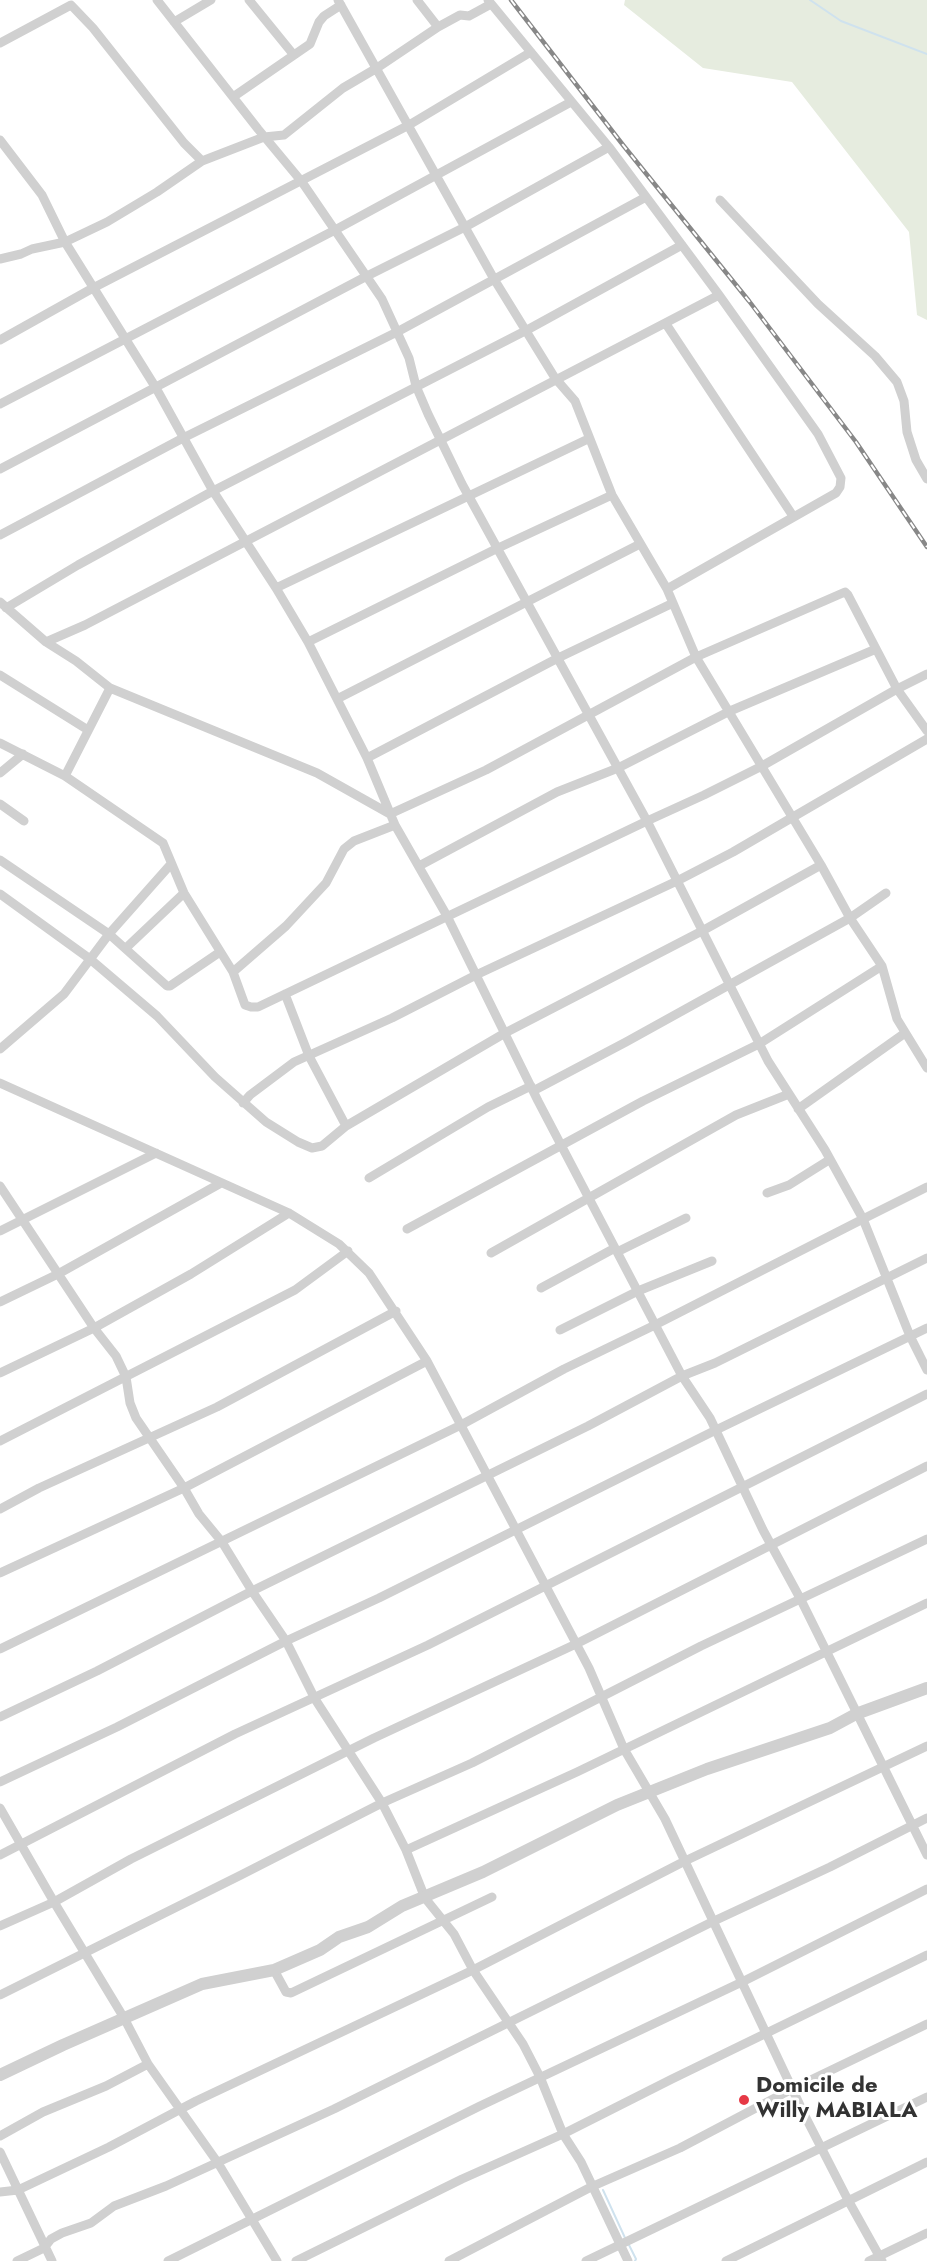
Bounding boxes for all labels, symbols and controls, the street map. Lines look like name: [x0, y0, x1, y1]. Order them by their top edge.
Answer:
place label: Domicile de Willy MABIALA: [756, 2074, 917, 2126]
marker: Domicile de Willy MABIALA: [737, 2093, 751, 2107]

